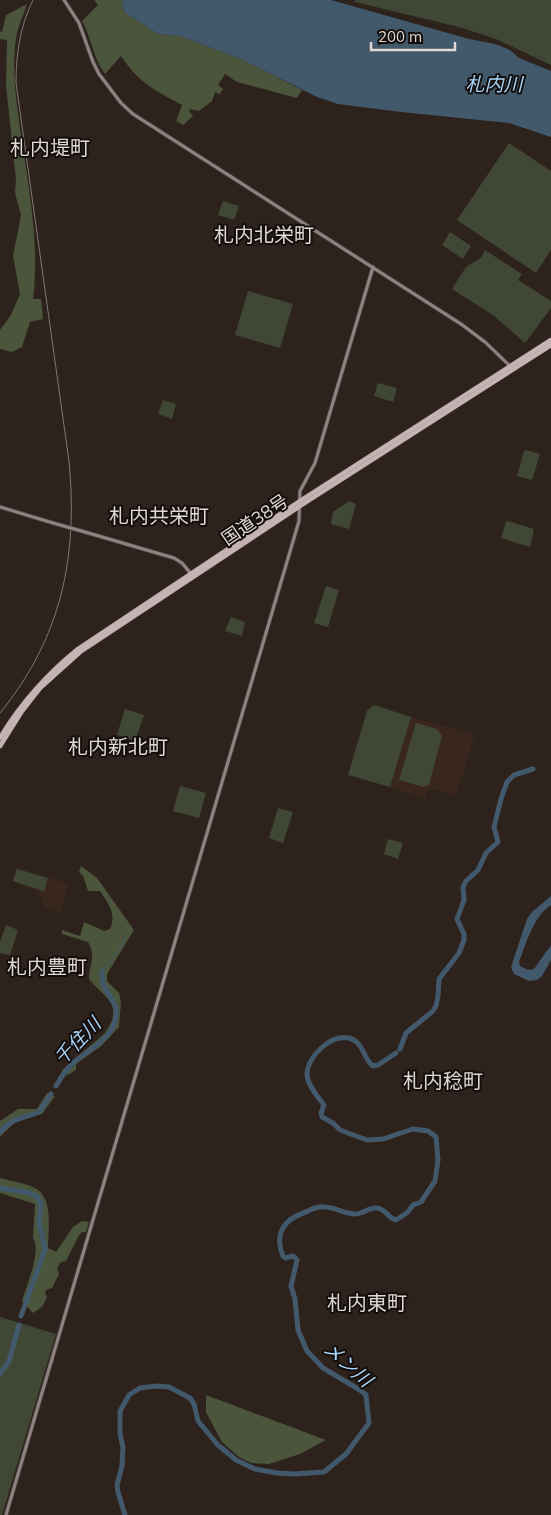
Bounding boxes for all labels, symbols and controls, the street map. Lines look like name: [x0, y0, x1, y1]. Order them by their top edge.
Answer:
scale bar: [371, 20, 455, 52]
text: 200 m: [378, 27, 422, 46]
water label: 札内川: [465, 72, 524, 96]
district label: 札内堤町: [10, 135, 90, 160]
district label: 札内北栄町: [214, 222, 314, 247]
street label: 国道38号: [217, 489, 292, 550]
district label: 札内共栄町: [109, 503, 209, 528]
district label: 札内新北町: [68, 734, 168, 759]
district label: 札内豊町: [7, 954, 87, 979]
water label: 千住川: [49, 1011, 107, 1070]
district label: 札内稔町: [403, 1068, 483, 1093]
district label: 札内東町: [327, 1290, 407, 1315]
water label: メン川: [319, 1336, 379, 1393]

